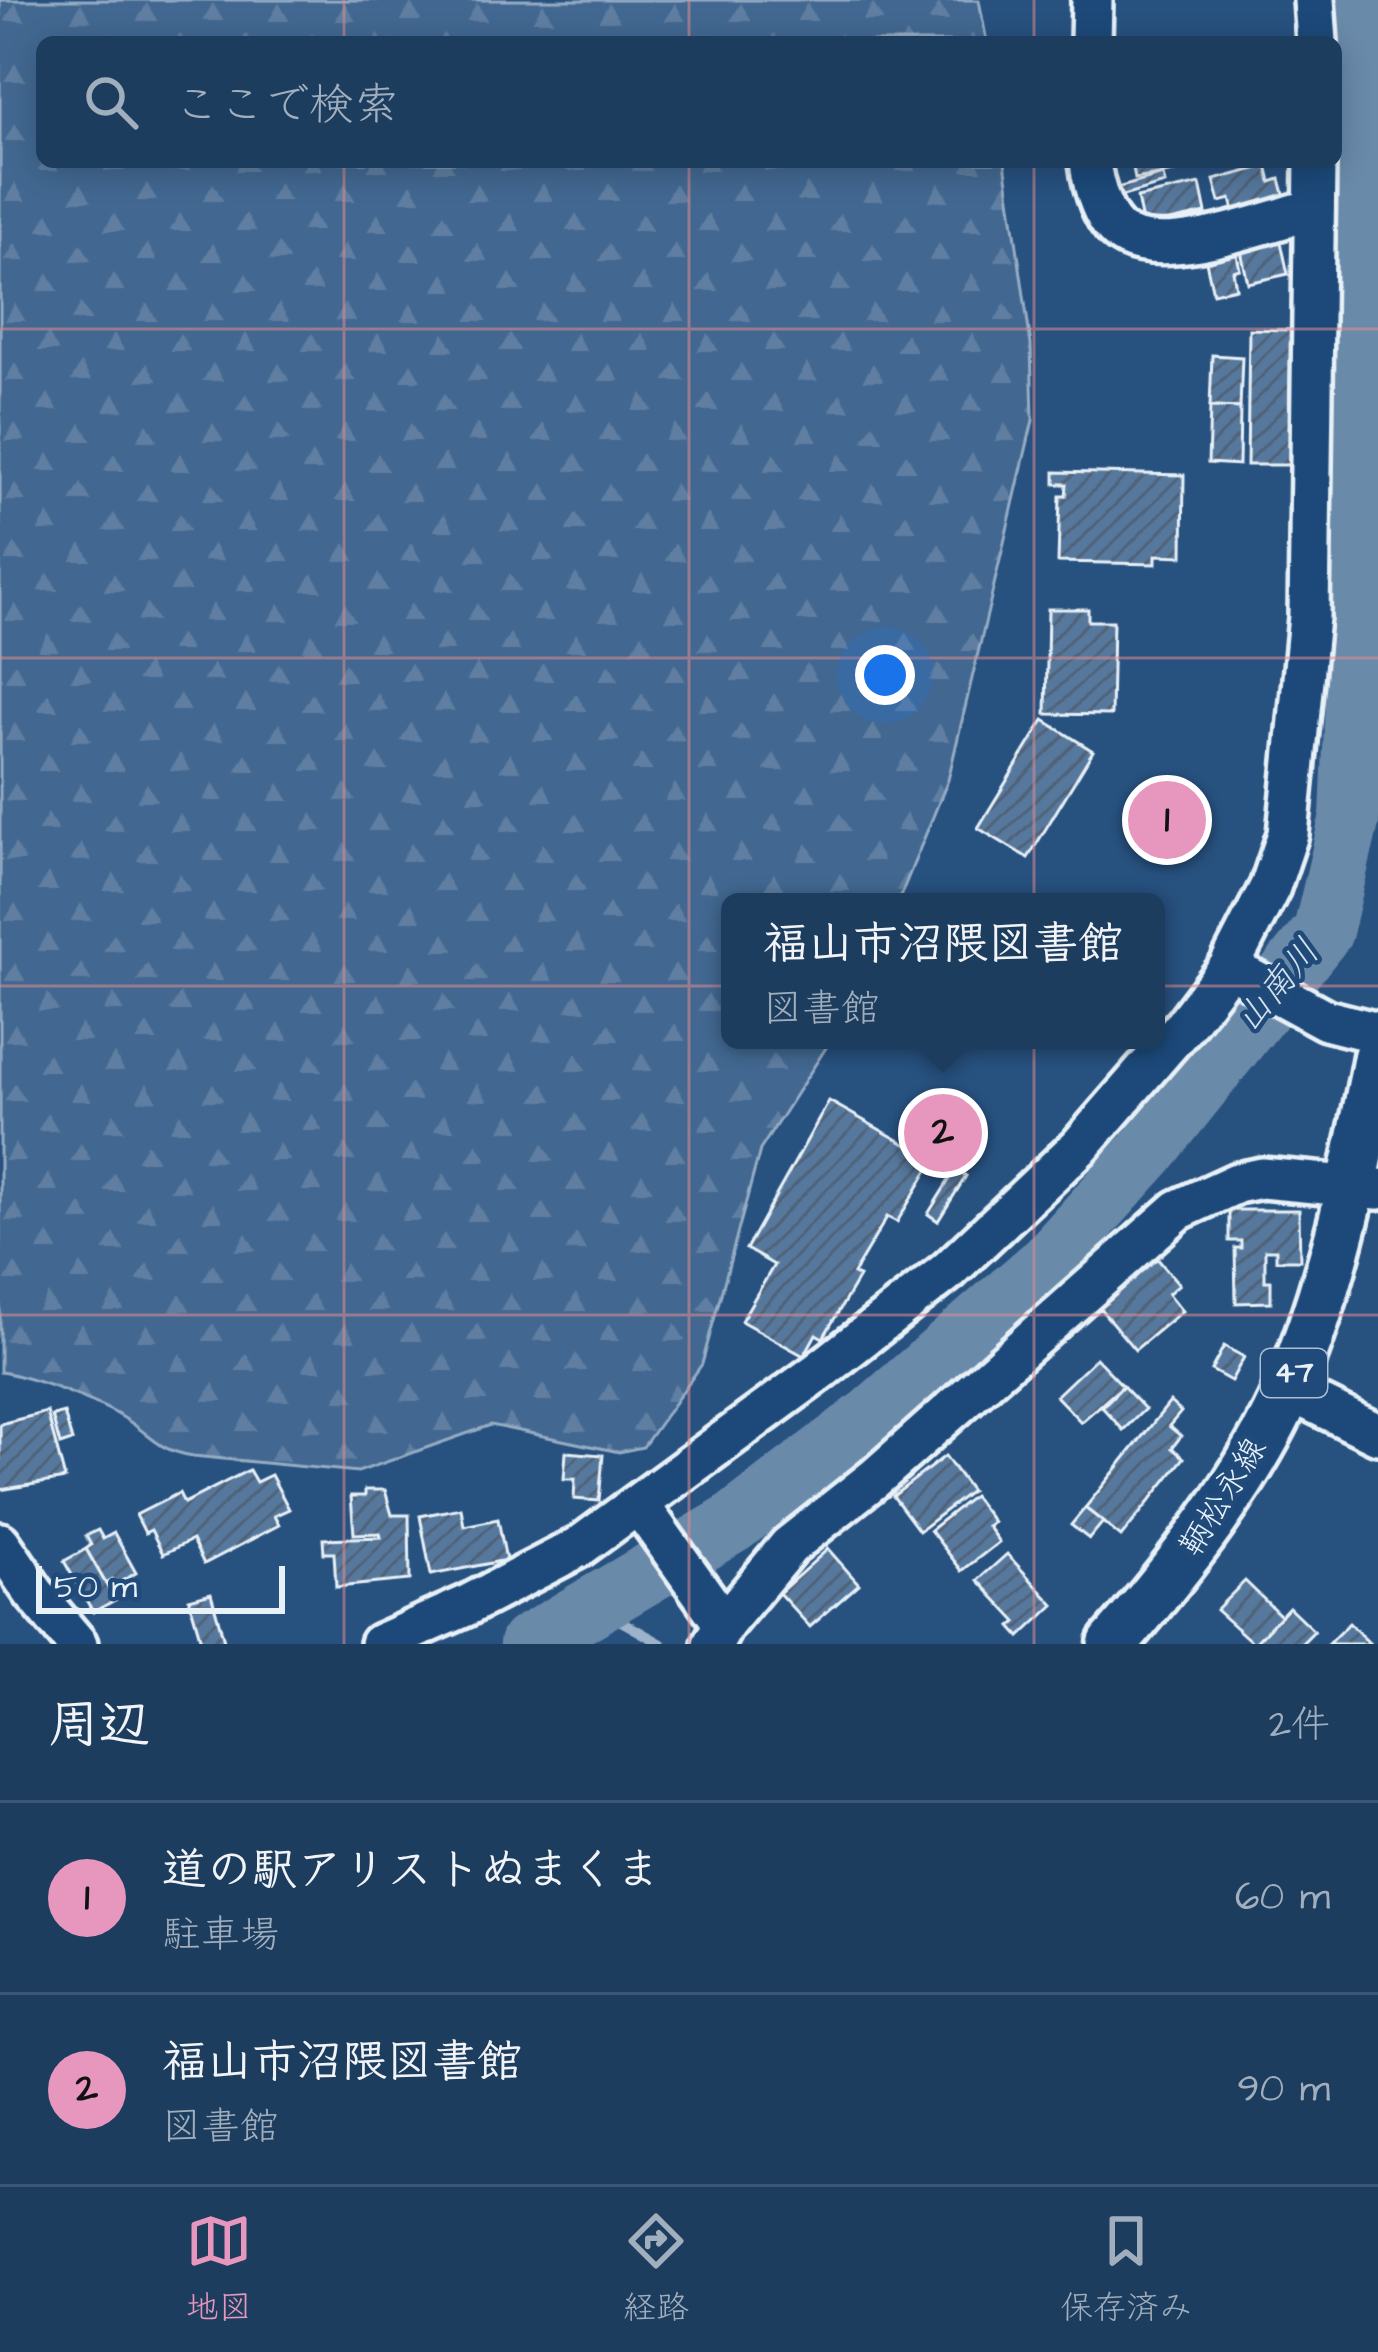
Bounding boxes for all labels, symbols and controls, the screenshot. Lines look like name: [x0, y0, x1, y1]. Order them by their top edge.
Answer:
search box: [36, 36, 1342, 168]
icon: search: [78, 69, 144, 135]
text: ここで検索: [174, 75, 399, 137]
your location: [855, 645, 915, 705]
pin: 1: [1128, 775, 1206, 865]
popup: [721, 893, 1165, 1049]
text: 福山市沼隈図書館: [763, 914, 1123, 976]
water label: 山南川: [1224, 928, 1332, 1044]
text: 図書館: [763, 983, 880, 1037]
pin: 2: [904, 1088, 982, 1178]
road number: 47: [1261, 1349, 1327, 1397]
street label: 鞆松永線: [1169, 1429, 1277, 1565]
scale bar: [36, 1560, 285, 1613]
text: 50 m: [54, 1564, 137, 1610]
text: 周辺: [48, 1691, 150, 1762]
text: 2件: [1269, 1699, 1330, 1753]
text: 道の駅アリストぬまくま: [162, 1840, 661, 1902]
text: 1: [85, 1871, 90, 1925]
text: 60 m: [1235, 1871, 1330, 1925]
text: 駐車場: [162, 1909, 279, 1963]
text: 福山市沼隈図書館: [162, 2032, 522, 2094]
text: 2: [76, 2063, 98, 2117]
text: 90 m: [1237, 2063, 1330, 2117]
text: 図書館: [162, 2101, 279, 2155]
tab: 地図: [186, 2208, 252, 2331]
tab: 経路: [623, 2208, 689, 2331]
tab: 保存済み: [1060, 2208, 1192, 2331]

